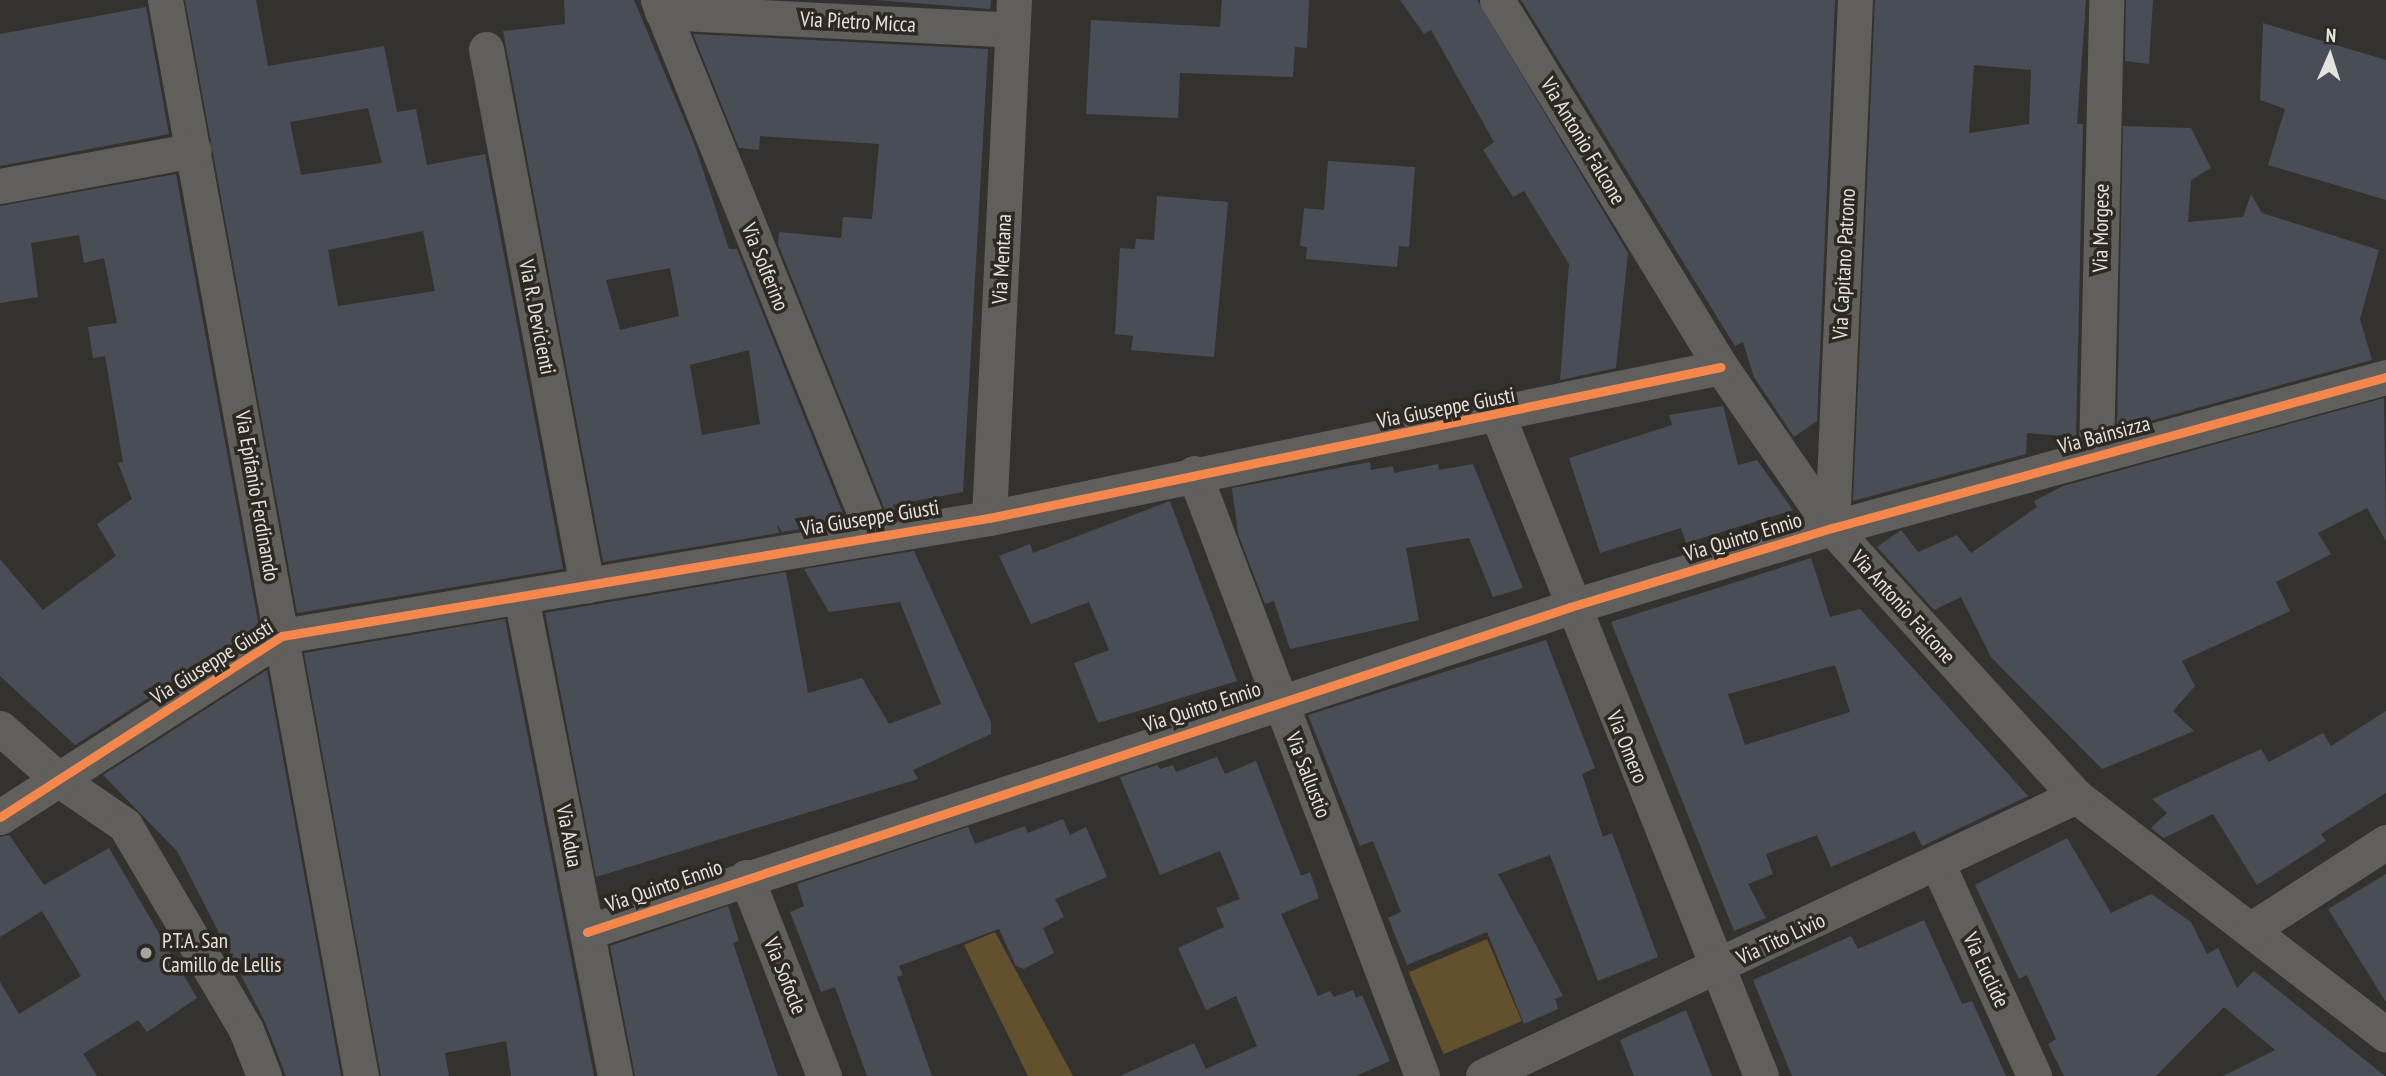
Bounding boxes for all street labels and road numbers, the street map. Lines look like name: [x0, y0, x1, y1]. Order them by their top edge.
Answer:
street label: Via Pietro Micca: [800, 6, 916, 38]
street label: Via Antonio Falcone: [1535, 73, 1631, 209]
street label: Via Morgese: [2088, 183, 2114, 273]
street label: Via Capitano Patrono: [1827, 188, 1861, 340]
street label: Via Mentana: [987, 213, 1017, 305]
street label: Via Solferino: [736, 219, 794, 315]
street label: Via R. Devicienti: [513, 257, 561, 377]
street label: Via Giuseppe Giusti: [1375, 382, 1517, 434]
street label: Via Epifanio Ferdinando: [230, 409, 284, 583]
street label: Via Bainsizza: [2055, 411, 2153, 459]
street label: Via Giuseppe Giusti: [799, 495, 941, 541]
street label: Via Quinto Ennio: [1681, 507, 1805, 567]
street label: Via Antonio Falcone: [1845, 545, 1961, 669]
street label: Via Giuseppe Giusti: [146, 614, 278, 710]
street label: Via Quinto Ennio: [1140, 676, 1264, 738]
street label: Via Omero: [1601, 707, 1653, 787]
street label: Via Sallustio: [1280, 729, 1336, 821]
street label: Via Adua: [551, 802, 587, 870]
street label: Via Quinto Ennio: [602, 854, 726, 918]
street label: Via Tito Livio: [1733, 907, 1829, 971]
street label: Via Euclide: [1958, 928, 2014, 1012]
street label: Via Sofocle: [758, 934, 812, 1018]

